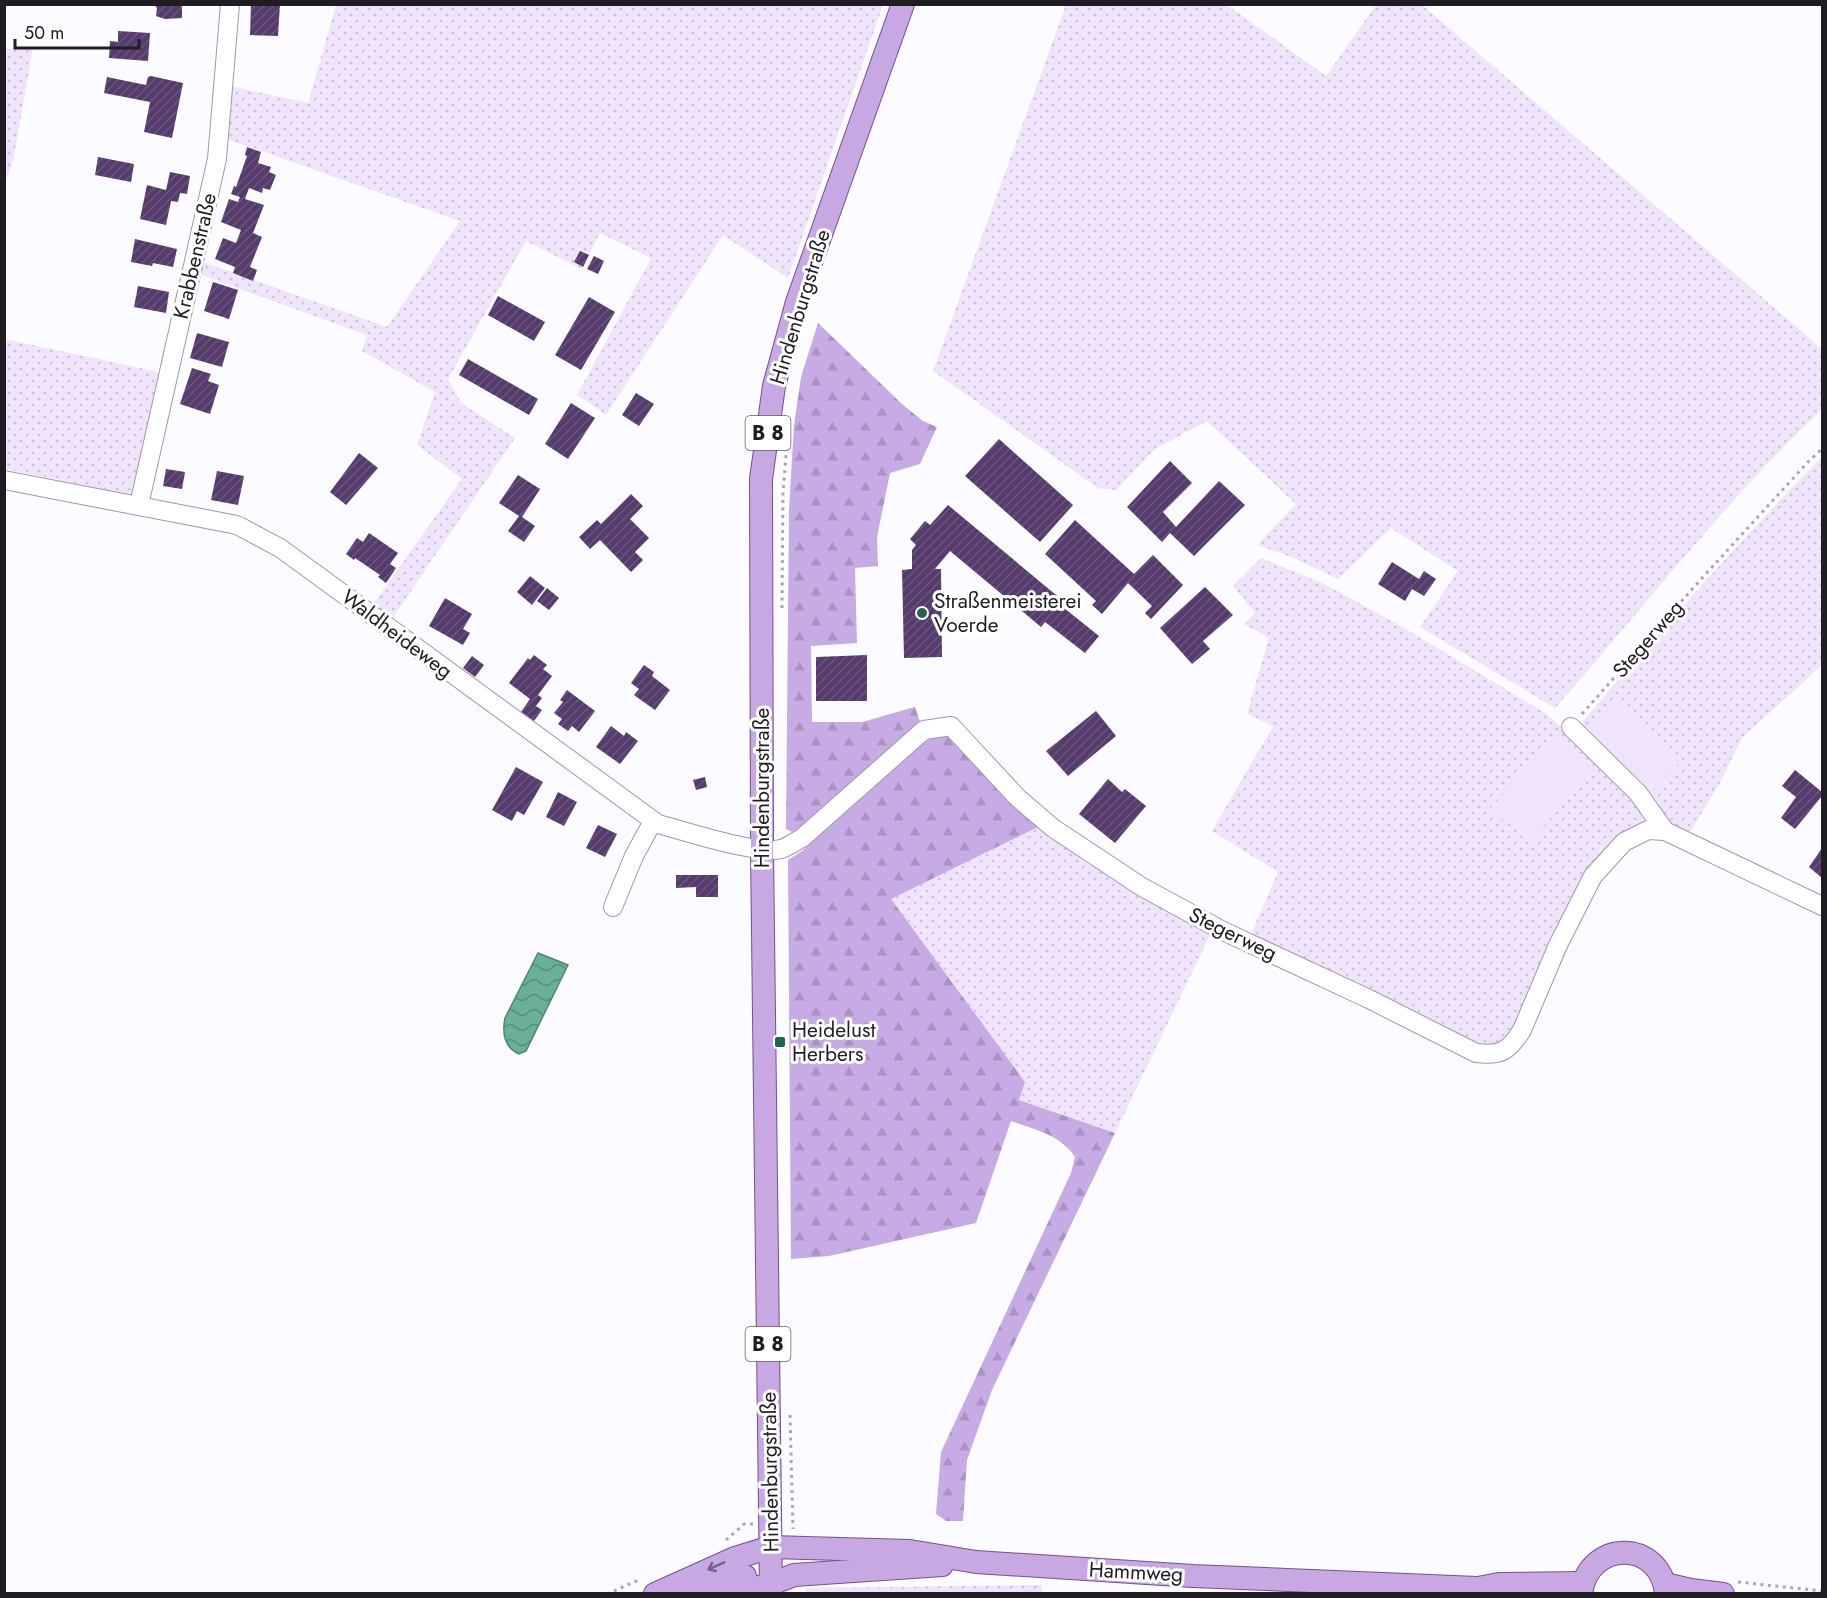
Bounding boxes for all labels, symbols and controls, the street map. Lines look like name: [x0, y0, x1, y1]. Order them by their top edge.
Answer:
scale bar: [15, 12, 140, 50]
text: 50 m: [24, 20, 64, 46]
street label: Krabbenstraße: [166, 190, 224, 322]
street label: Hindenburgstraße: [762, 226, 838, 388]
road number: B 8: [746, 416, 790, 450]
street label: Waldheideweg: [335, 582, 459, 686]
place label: Straßenmeisterei Voerde: [934, 586, 1082, 640]
street label: Stegerweg: [1606, 593, 1690, 685]
marker: Straßenmeisterei Voerde: [915, 606, 929, 620]
street label: Hindenburgstraße: [747, 707, 777, 868]
street label: Stegerweg: [1184, 900, 1282, 968]
place label: Heidelust Herbers: [792, 1015, 875, 1069]
marker: Heidelust Herbers: [773, 1035, 787, 1049]
road number: B 8: [746, 1327, 790, 1361]
street label: Hindenburgstraße: [754, 1391, 786, 1553]
street label: Hammweg: [1088, 1555, 1184, 1589]
one-way arrow: [708, 1561, 726, 1573]

